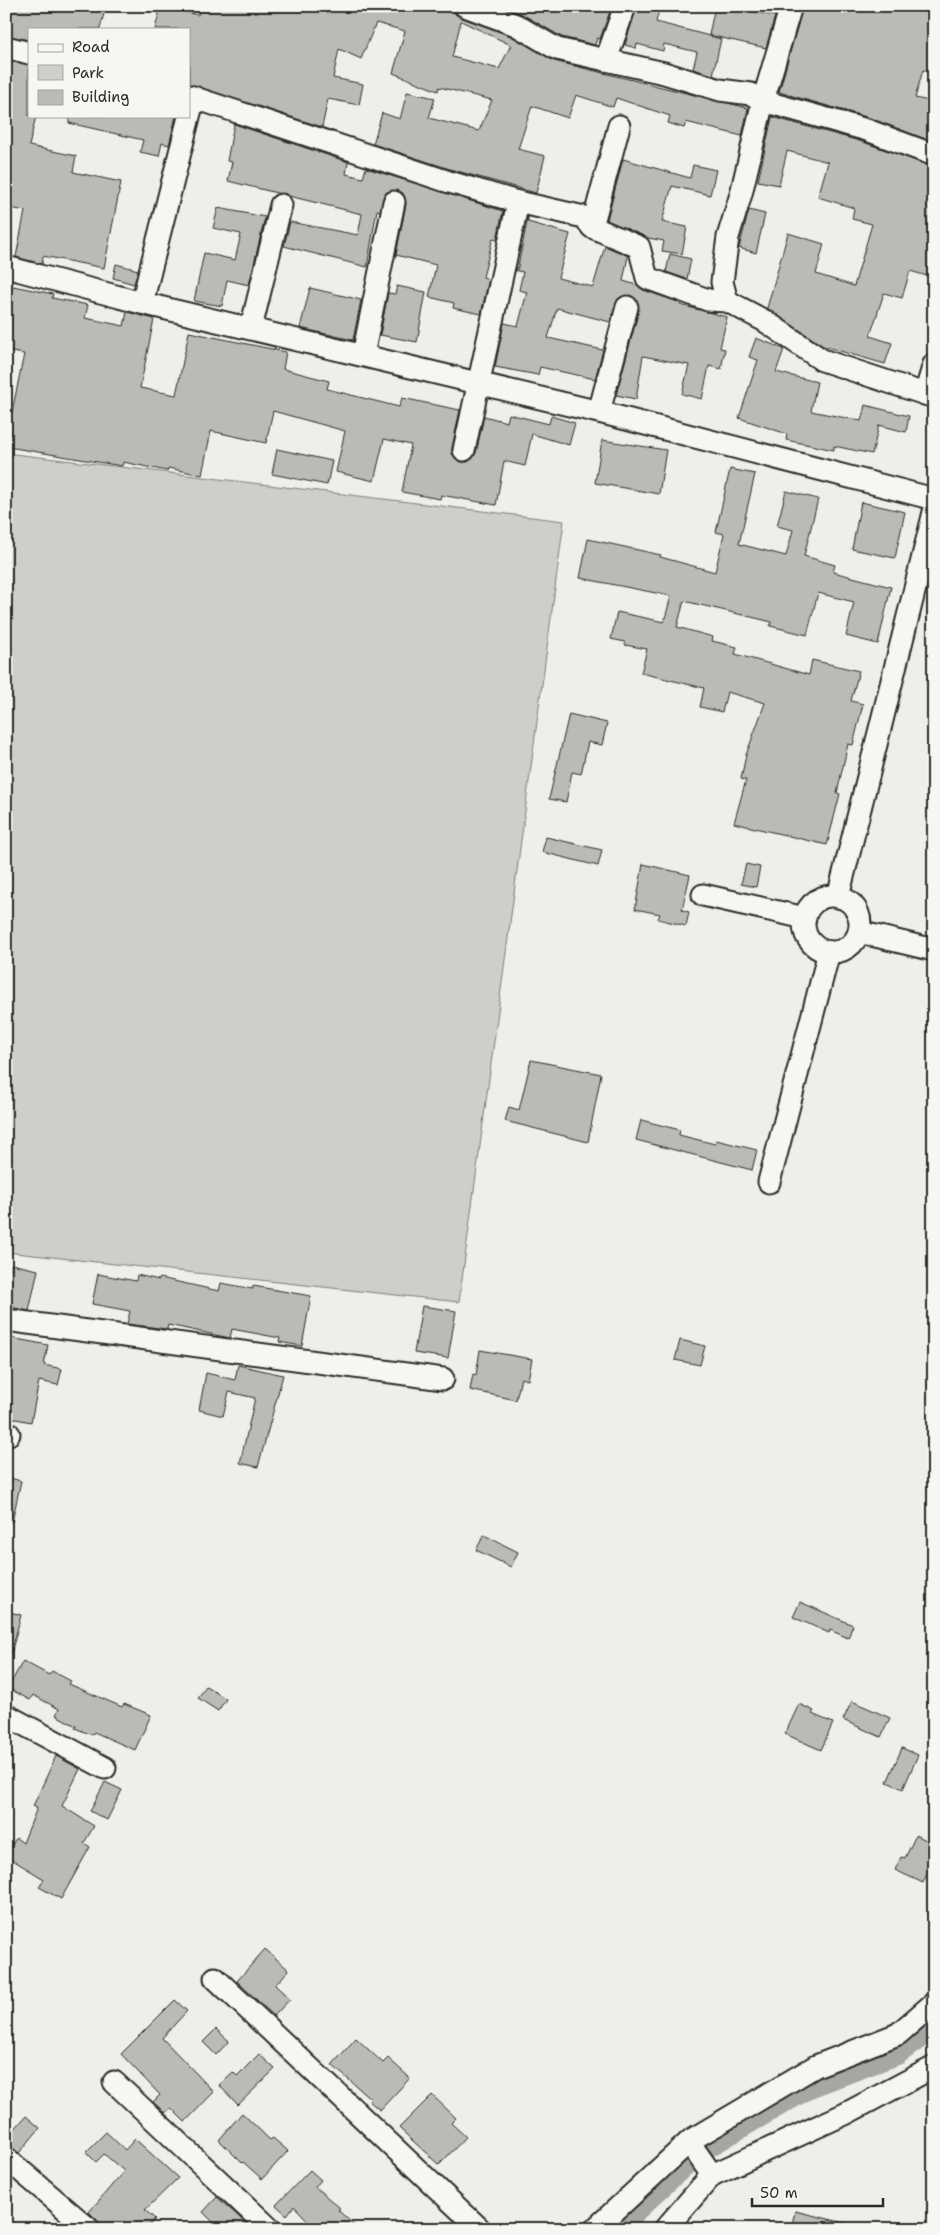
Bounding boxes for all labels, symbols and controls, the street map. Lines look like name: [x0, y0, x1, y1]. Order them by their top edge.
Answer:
legend: [28, 28, 190, 118]
text: Road: [72, 37, 110, 57]
text: Park: [72, 63, 104, 83]
text: Building: [72, 87, 129, 107]
scale bar: [752, 2175, 884, 2207]
text: 50 m: [760, 2183, 798, 2203]

